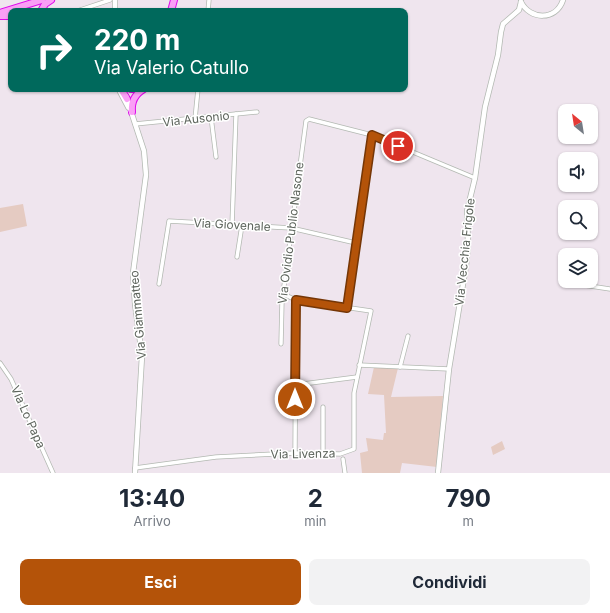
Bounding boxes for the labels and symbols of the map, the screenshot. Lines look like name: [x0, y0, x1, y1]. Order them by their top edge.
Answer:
north arrow: [558, 104, 598, 144]
street label: Via Ausonio: [162, 108, 230, 129]
pin: [381, 129, 415, 163]
street label: Via Ovidio Publio Nasone: [274, 161, 307, 305]
street label: Via Vecchia Frigole: [451, 197, 478, 307]
street label: Via Giovenale: [193, 215, 271, 234]
street label: Via Giammatteo: [126, 270, 149, 360]
position arrow: [274, 378, 316, 420]
street label: Via Lo Papa: [8, 383, 49, 451]
street label: Via Livenza: [270, 445, 336, 462]

